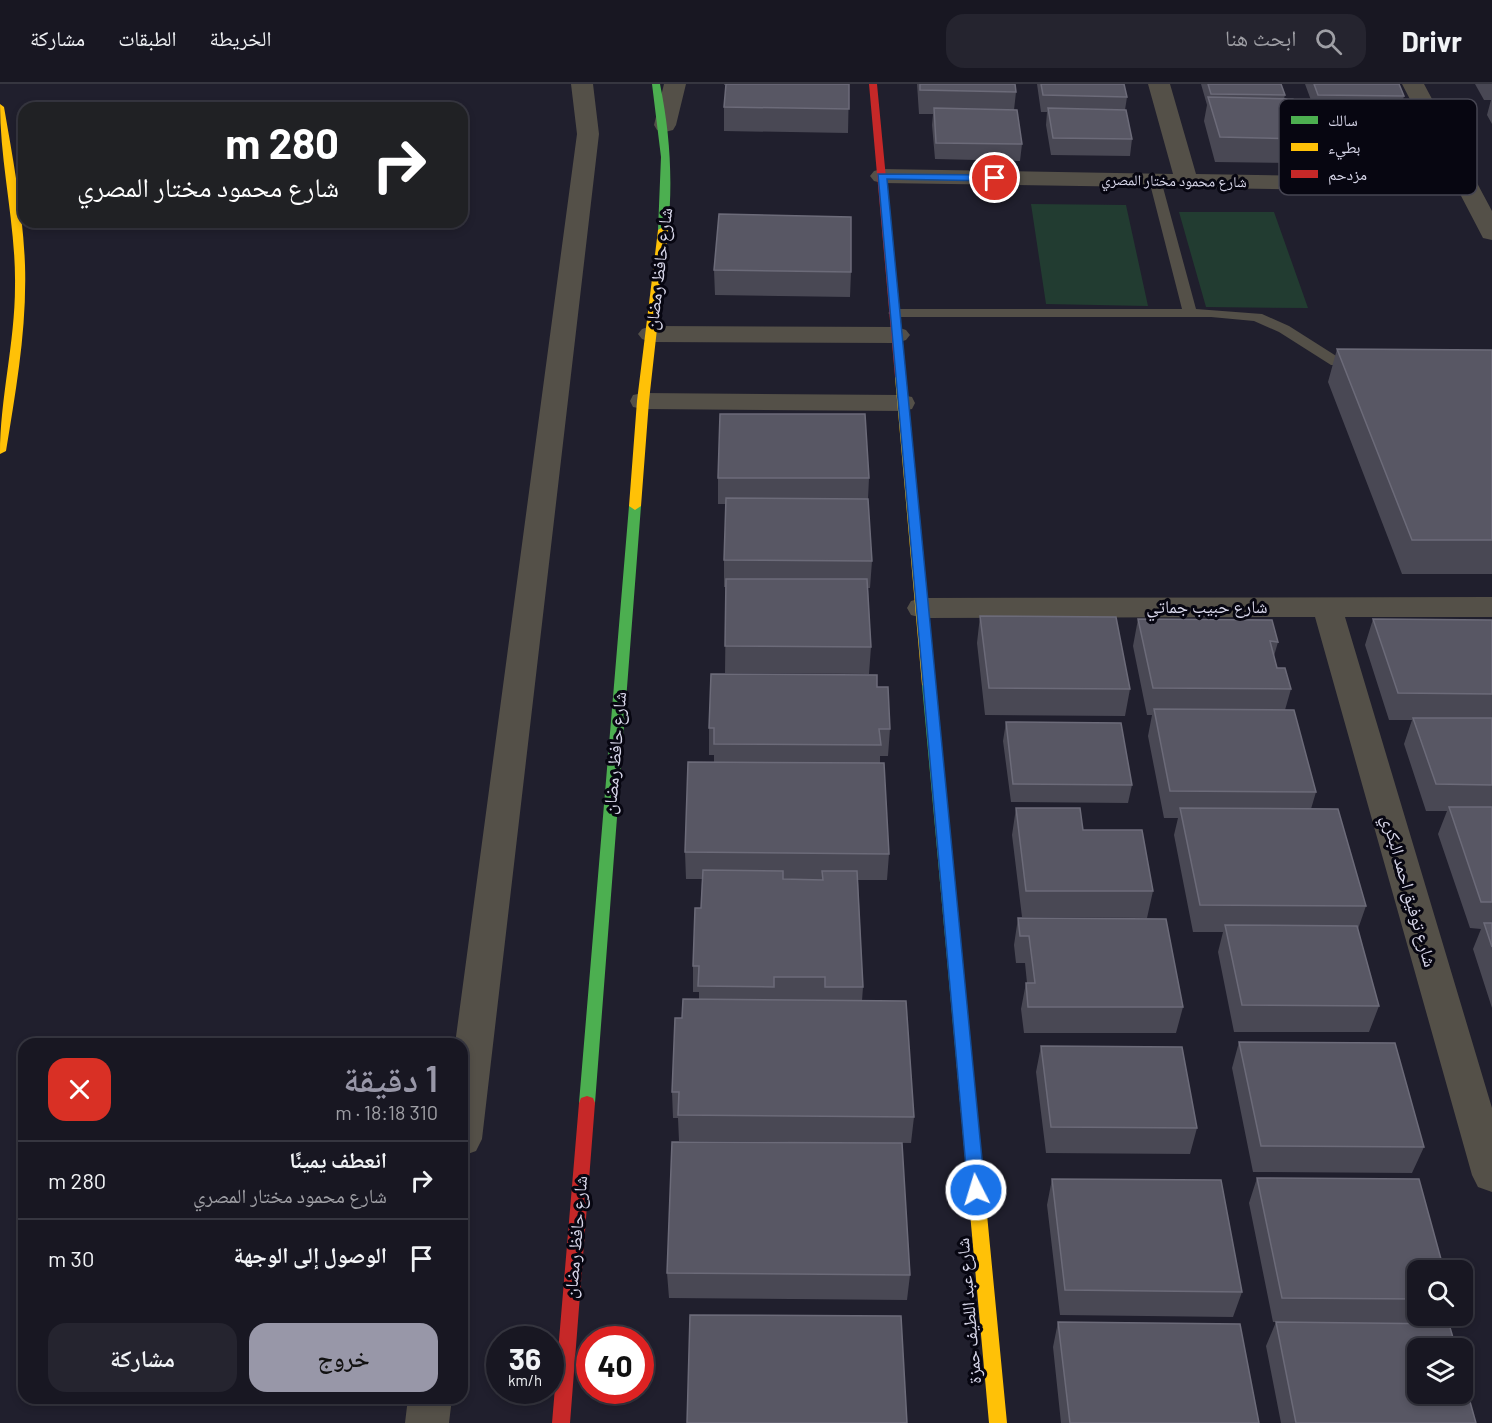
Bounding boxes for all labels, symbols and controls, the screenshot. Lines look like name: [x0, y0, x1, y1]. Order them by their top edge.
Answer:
search box: [946, 14, 1366, 68]
text: ابحث هنا: [1225, 24, 1297, 50]
text: Drivr: [1402, 24, 1462, 58]
text: مشاركة: [30, 25, 85, 50]
text: الطبقات: [118, 25, 177, 50]
text: الخريطة: [210, 25, 271, 50]
icon: search: [1312, 25, 1345, 58]
legend: [1279, 99, 1477, 195]
text: سالك: [1328, 110, 1358, 129]
text: 280 m: [225, 117, 339, 167]
icon: right: [360, 126, 438, 204]
text: بطيء: [1328, 137, 1360, 160]
pin: [969, 152, 1020, 203]
icon: arrive: [978, 161, 1011, 194]
text: مزدحم: [1328, 164, 1367, 185]
text: شارع محمود مختار المصري: [77, 170, 339, 202]
street label: شارع محمود مختار المصري: [1101, 170, 1247, 194]
street label: شارع حافظ رمضان: [640, 206, 677, 331]
street label: شارع حبيب جماتي: [1146, 595, 1268, 622]
street label: شارع حافظ رمضان: [598, 691, 631, 815]
street label: شارع توفيق احمد البكري: [1373, 812, 1442, 970]
text: 1 دقيقة: [343, 1056, 438, 1099]
button: close: [48, 1058, 111, 1121]
text: 310 m · 18:18: [335, 1100, 438, 1124]
text: انعطف يمينًا: [289, 1146, 387, 1172]
position arrow: [944, 1158, 1008, 1222]
icon: right: [405, 1164, 438, 1197]
text: 280 m: [48, 1167, 106, 1193]
street label: شارع حافظ رمضان: [559, 1175, 592, 1299]
text: شارع محمود مختار المصري: [193, 1183, 387, 1207]
street label: شارع عبد اللطيف حمزة: [951, 1237, 986, 1385]
text: الوصول إلى الوجهة: [234, 1241, 387, 1267]
icon: arrive: [405, 1242, 438, 1275]
text: 30 m: [48, 1245, 94, 1271]
map controls: [1407, 1260, 1473, 1404]
button: search: [1407, 1260, 1473, 1326]
button: مشاركة: [48, 1323, 237, 1392]
button: خروج: [249, 1323, 438, 1392]
speed limit sign: 40: [576, 1326, 654, 1404]
button: layers: [1407, 1338, 1473, 1404]
text: 36: [509, 1340, 541, 1376]
text: km/h: [508, 1371, 542, 1389]

